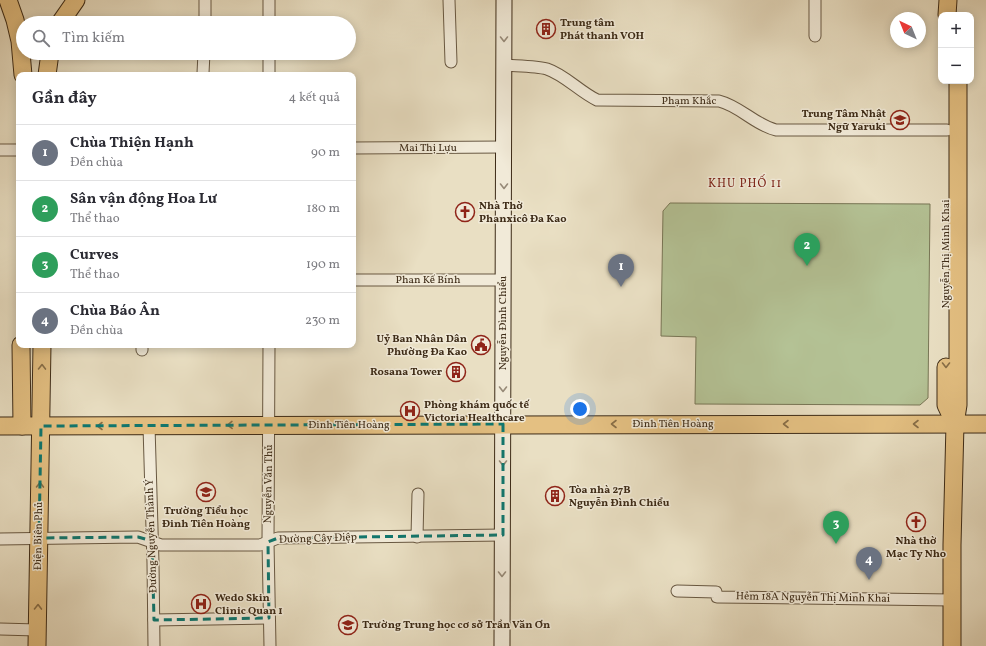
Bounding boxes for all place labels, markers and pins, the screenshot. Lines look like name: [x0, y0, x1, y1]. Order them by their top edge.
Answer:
place label: Trung tâm Phát thanh VOH: [560, 16, 645, 44]
building icon: Trung tâm Phát thanh VOH: [535, 18, 557, 40]
place label: Trung Tâm Nhật Ngữ Yaruki: [801, 107, 886, 135]
school or university icon: Trung Tâm Nhật Ngữ Yaruki: [889, 109, 911, 131]
place label: Nhà Thờ Phanxicô Đa Kao: [479, 199, 567, 227]
church icon: Nhà Thờ Phanxicô Đa Kao: [454, 201, 476, 223]
pin: 2: [794, 233, 820, 266]
pin: 1: [608, 254, 634, 287]
place label: Uỷ Ban Nhân Dân Phường Đa Kao: [376, 332, 467, 360]
public building icon: Uỷ Ban Nhân Dân Phường Đa Kao: [470, 334, 492, 356]
building icon: Rosana Tower: [445, 361, 467, 383]
place label: Rosana Tower: [370, 365, 443, 380]
place label: Phòng khám quốc tế Victoria Healthcare: [424, 398, 530, 426]
hospital icon: Phòng khám quốc tế Victoria Healthcare: [399, 400, 421, 422]
school or university icon: Trường Tiểu học Đinh Tiên Hoàng: [195, 481, 217, 503]
place label: Tòa nhà 27B Nguyễn Đình Chiểu: [569, 483, 670, 511]
building icon: Tòa nhà 27B Nguyễn Đình Chiểu: [544, 485, 566, 507]
place label: Trường Tiểu học Đinh Tiên Hoàng: [162, 504, 250, 532]
pin: 3: [823, 511, 849, 544]
church icon: Nhà thờ Mạc Ty Nho: [905, 511, 927, 533]
place label: Nhà thờ Mạc Ty Nho: [886, 534, 946, 562]
pin: 4: [856, 547, 882, 580]
place label: Wedo Skin Clinic Quan 1: [215, 591, 283, 619]
hospital icon: Wedo Skin Clinic Quan 1: [190, 593, 212, 615]
school or university icon: Trường Trung học cơ sở Trần Văn Ơn: [337, 614, 359, 636]
place label: Trường Trung học cơ sở Trần Văn Ơn: [362, 618, 550, 633]

